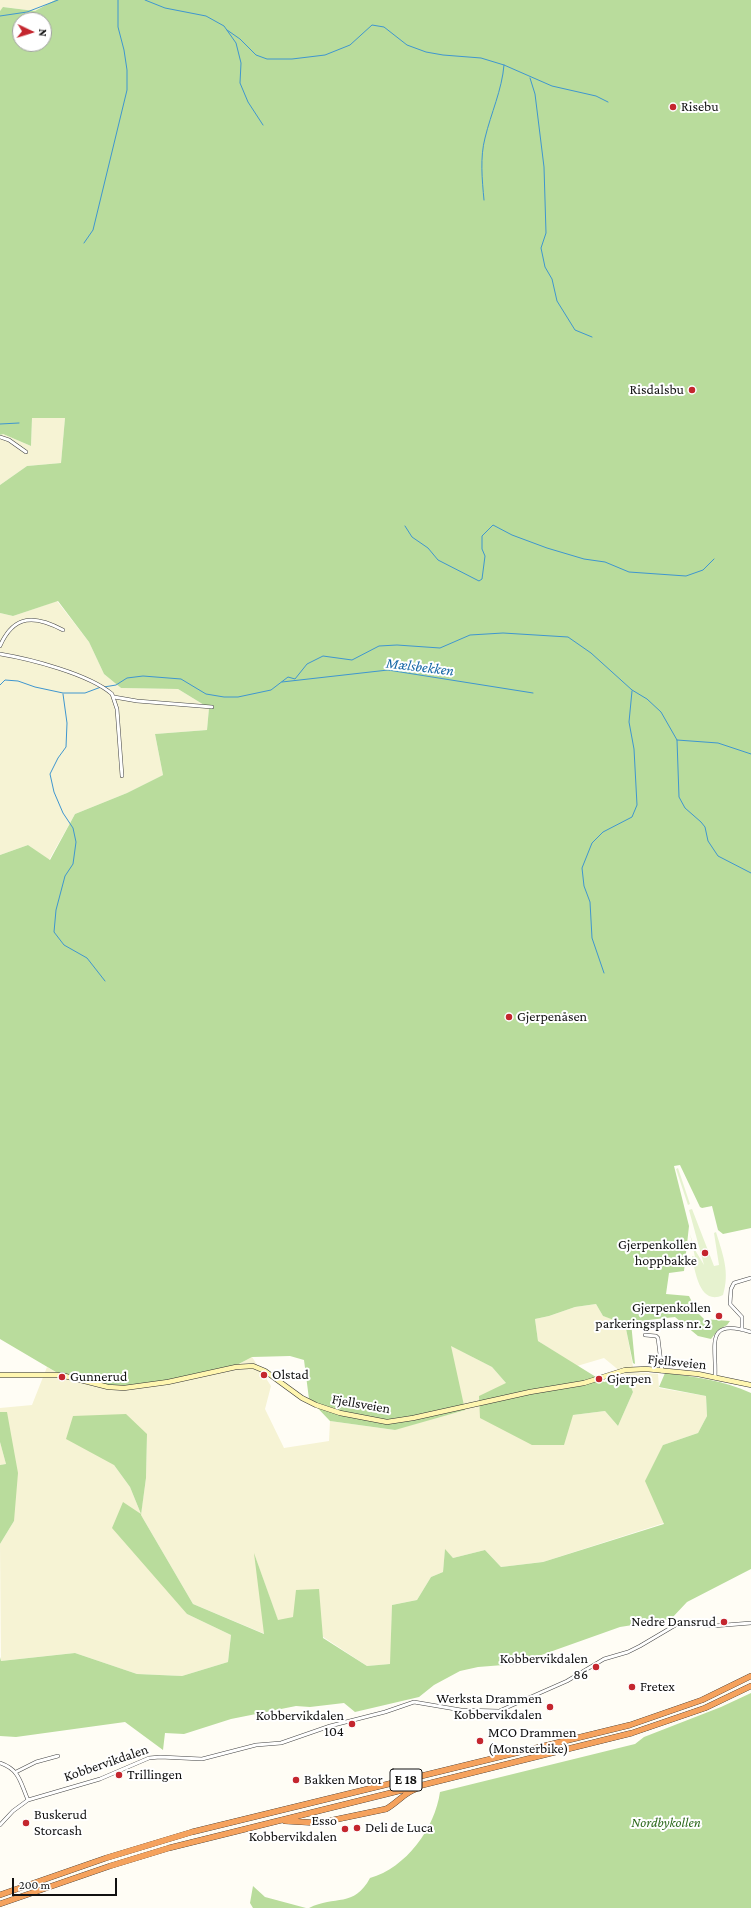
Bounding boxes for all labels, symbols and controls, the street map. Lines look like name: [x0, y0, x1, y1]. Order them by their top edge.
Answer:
north arrow: [12, 12, 52, 52]
text: N: [37, 29, 49, 37]
place label: Risebu: [681, 99, 719, 115]
marker: Risebu: [668, 102, 678, 112]
place label: Risdalsbu: [630, 382, 684, 398]
marker: Risdalsbu: [687, 385, 697, 395]
water label: Mælsbekken: [385, 654, 455, 680]
place label: Gjerpenåsen: [517, 1009, 587, 1025]
marker: Gjerpenåsen: [504, 1012, 514, 1022]
place label: Gjerpenkollen hoppbakke: [618, 1237, 697, 1270]
marker: Gjerpenkollen hoppbakke: [700, 1248, 710, 1258]
place label: Gjerpenkollen parkeringsplass nr. 2: [595, 1300, 711, 1332]
marker: Gjerpenkollen parkeringsplass nr. 2: [714, 1311, 724, 1321]
street label: Fjellsveien: [647, 1351, 707, 1373]
place label: Olstad: [272, 1367, 309, 1383]
place label: Gunnerud: [70, 1369, 127, 1385]
marker: Olstad: [259, 1370, 269, 1380]
place label: Gjerpen: [607, 1371, 651, 1387]
marker: Gunnerud: [57, 1372, 67, 1382]
marker: Gjerpen: [594, 1374, 604, 1384]
street label: Fjellsveien: [331, 1391, 391, 1417]
place label: Nedre Dansrud: [631, 1614, 716, 1630]
marker: Nedre Dansrud: [719, 1617, 729, 1627]
place label: Kobbervikdalen 86: [500, 1651, 588, 1684]
marker: Kobbervikdalen 86: [591, 1662, 601, 1672]
place label: Fretex: [640, 1679, 675, 1695]
marker: Fretex: [627, 1682, 637, 1692]
place label: Werksta Drammen Kobbervikdalen: [436, 1691, 542, 1724]
marker: Werksta Drammen Kobbervikdalen: [545, 1702, 555, 1712]
place label: Kobbervikdalen 104: [256, 1708, 344, 1740]
marker: Kobbervikdalen 104: [347, 1719, 357, 1729]
place label: MCO Drammen (Monsterbike): [488, 1725, 576, 1758]
marker: MCO Drammen (Monsterbike): [475, 1736, 485, 1746]
street label: Kobbervikdalen: [62, 1741, 150, 1785]
place label: Trillingen: [127, 1767, 182, 1783]
road number: E 18: [390, 1769, 422, 1791]
marker: Trillingen: [114, 1770, 124, 1780]
place label: Bakken Motor: [304, 1772, 383, 1788]
marker: Bakken Motor: [291, 1775, 301, 1785]
place label: Buskerud Storcash: [34, 1807, 87, 1840]
place label: Esso Kobbervikdalen: [249, 1813, 337, 1846]
park label: Nordbykollen: [631, 1815, 701, 1831]
marker: Buskerud Storcash: [21, 1818, 31, 1828]
place label: Deli de Luca: [365, 1820, 433, 1836]
marker: Deli de Luca: [352, 1823, 362, 1833]
marker: Esso Kobbervikdalen: [340, 1824, 350, 1834]
scale bar: [14, 1870, 119, 1896]
text: 200 m: [19, 1878, 50, 1892]

